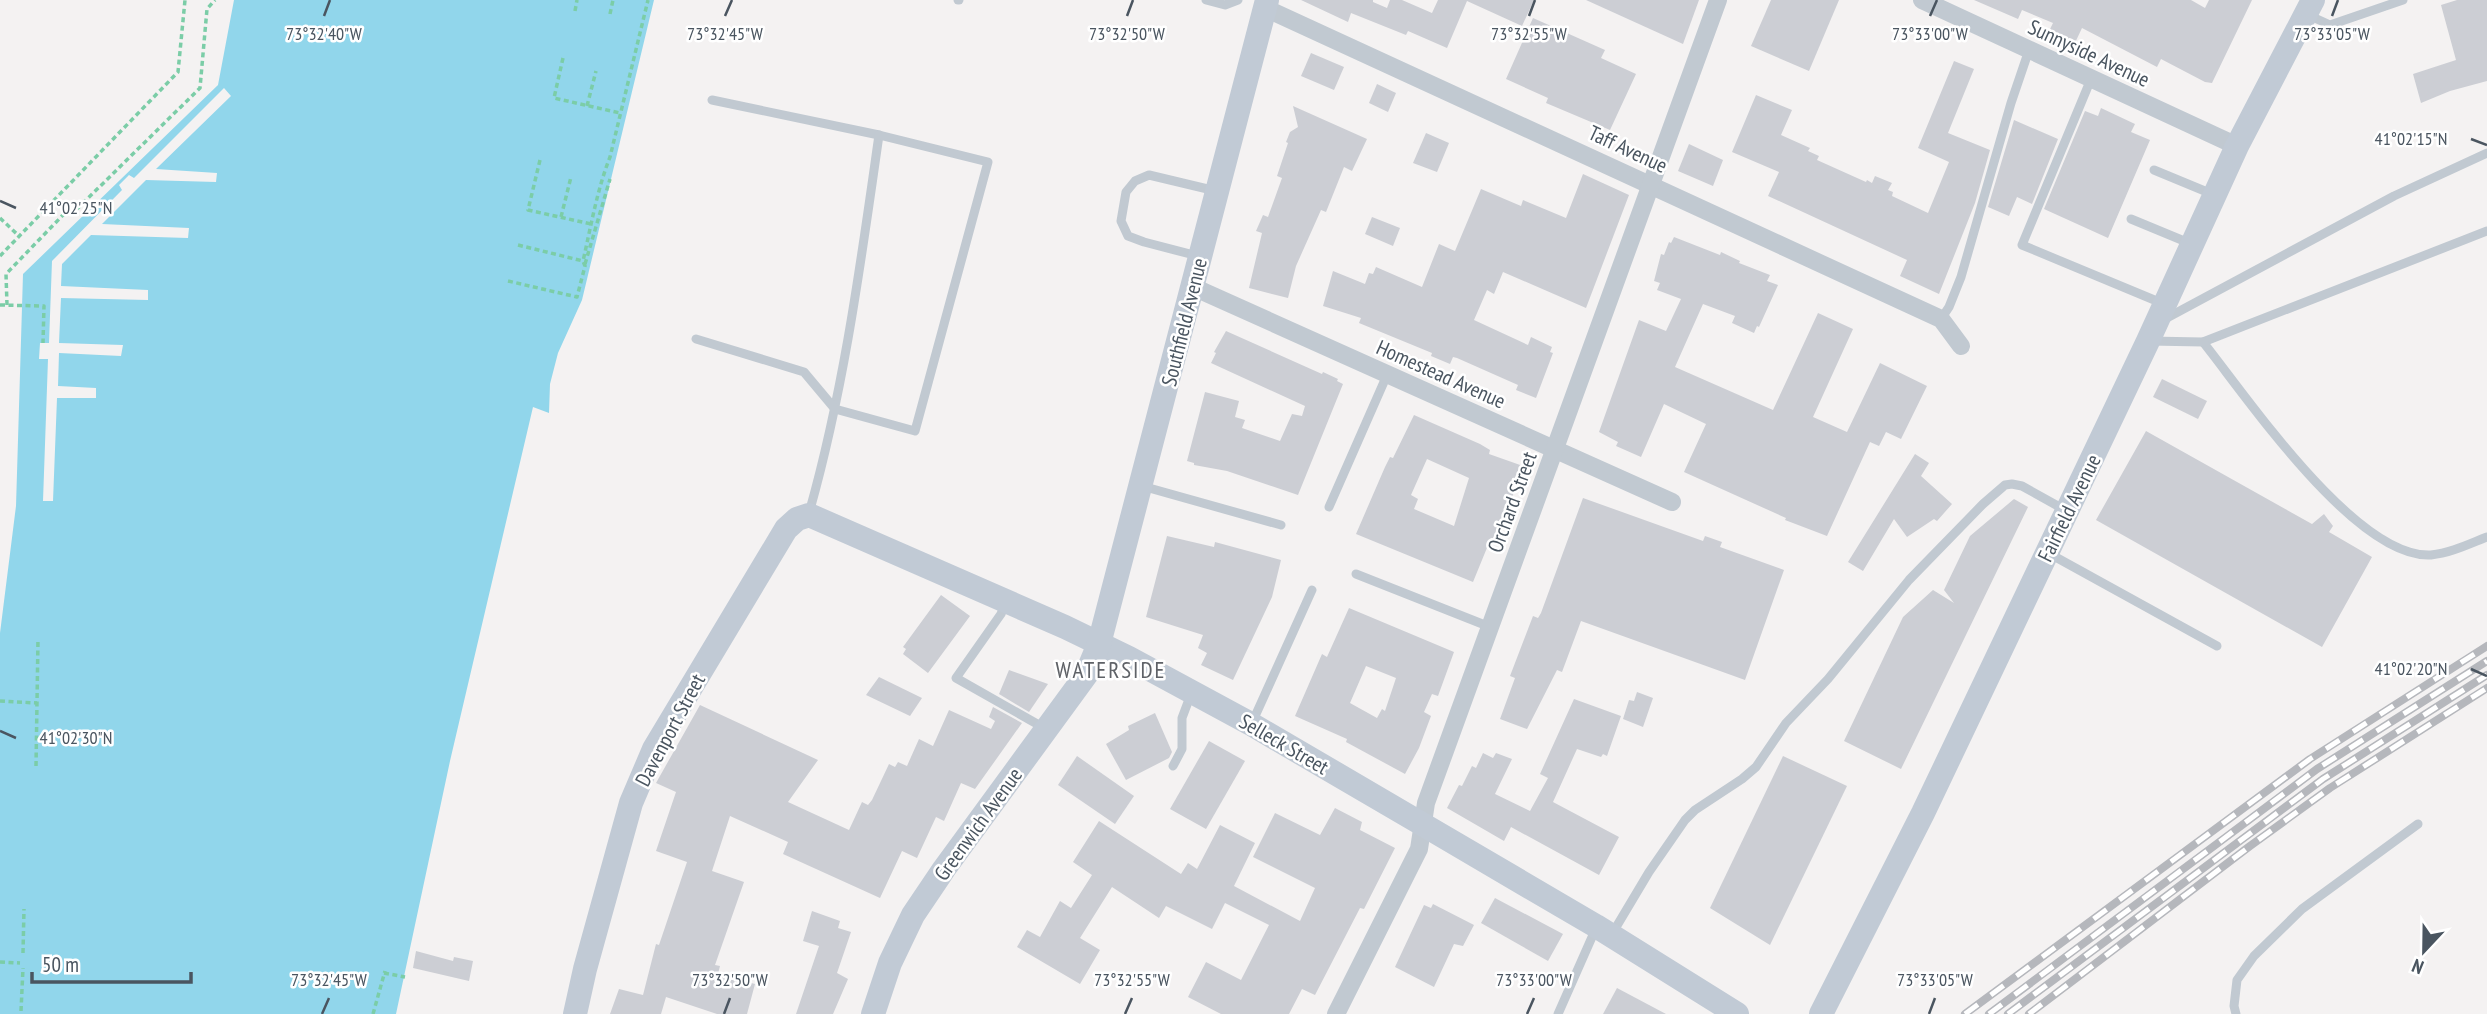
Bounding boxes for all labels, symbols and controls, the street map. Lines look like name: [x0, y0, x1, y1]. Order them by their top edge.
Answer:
street label: Sunnyside Avenue: [2024, 13, 2154, 93]
text: 73°32'40"W: [286, 22, 362, 45]
text: 73°32'45"W: [687, 22, 763, 45]
text: 73°32'50"W: [1089, 22, 1165, 45]
text: 73°32'55"W: [1491, 22, 1567, 45]
text: 73°33'00"W: [1892, 22, 1968, 45]
text: 73°33'05"W: [2294, 22, 2370, 45]
street label: Taff Avenue: [1584, 119, 1672, 179]
text: 41°02'15"N: [2375, 127, 2447, 150]
text: 41°02'25"N: [40, 196, 112, 219]
street label: Southfield Avenue: [1155, 255, 1213, 389]
street label: Homestead Avenue: [1372, 333, 1510, 415]
street label: Orchard Street: [1481, 448, 1543, 556]
street label: Fairfield Avenue: [2031, 450, 2107, 566]
district label: WATERSIDE: [1056, 655, 1166, 684]
text: 41°02'20"N: [2375, 657, 2447, 680]
street label: Davenport Street: [629, 669, 711, 791]
street label: Selleck Street: [1234, 708, 1334, 781]
text: 41°02'30"N: [40, 726, 112, 749]
street label: Greenwich Avenue: [928, 762, 1028, 886]
north arrow: [2389, 916, 2459, 986]
scale bar: [32, 940, 191, 984]
text: 50 m: [42, 951, 79, 978]
text: N: [2408, 954, 2427, 980]
text: 73°32'45"W: [291, 968, 367, 991]
text: 73°32'50"W: [692, 968, 768, 991]
text: 73°32'55"W: [1094, 968, 1170, 991]
text: 73°33'00"W: [1496, 968, 1572, 991]
text: 73°33'05"W: [1897, 968, 1973, 991]

